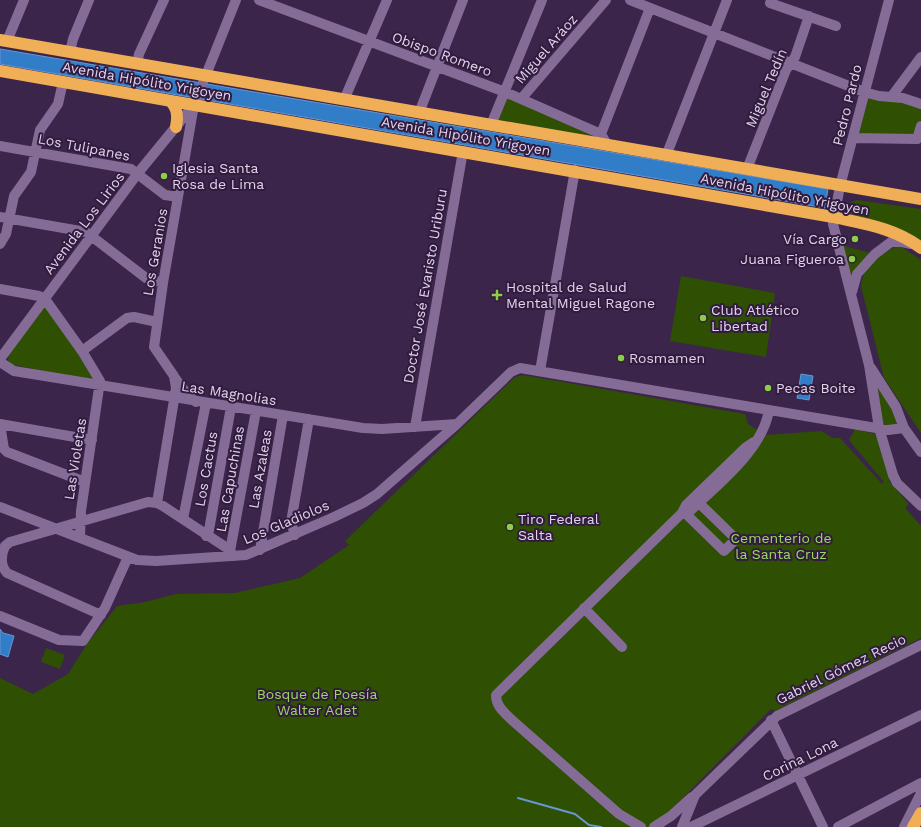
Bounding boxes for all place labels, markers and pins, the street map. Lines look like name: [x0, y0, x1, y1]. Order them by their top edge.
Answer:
place label: Iglesia Santa Rosa de Lima: [172, 160, 264, 192]
marker: Iglesia Santa Rosa de Lima: [159, 171, 169, 181]
place label: Vía Cargo: [783, 231, 847, 247]
marker: Vía Cargo: [850, 234, 860, 244]
place label: Juana Figueroa: [740, 251, 844, 267]
marker: Juana Figueroa: [847, 254, 857, 264]
place label: Hospital de Salud Mental Miguel Ragone: [506, 279, 655, 311]
marker: Hospital de Salud Mental Miguel Ragone: [491, 289, 503, 301]
place label: Club Atlético Libertad: [711, 302, 799, 334]
marker: Club Atlético Libertad: [698, 313, 708, 323]
place label: Rosmamen: [629, 350, 705, 366]
marker: Rosmamen: [616, 353, 626, 363]
place label: Pecas Boite: [776, 380, 856, 396]
marker: Pecas Boite: [763, 383, 773, 393]
place label: Tiro Federal Salta: [518, 511, 600, 543]
marker: Tiro Federal Salta: [505, 522, 515, 532]

